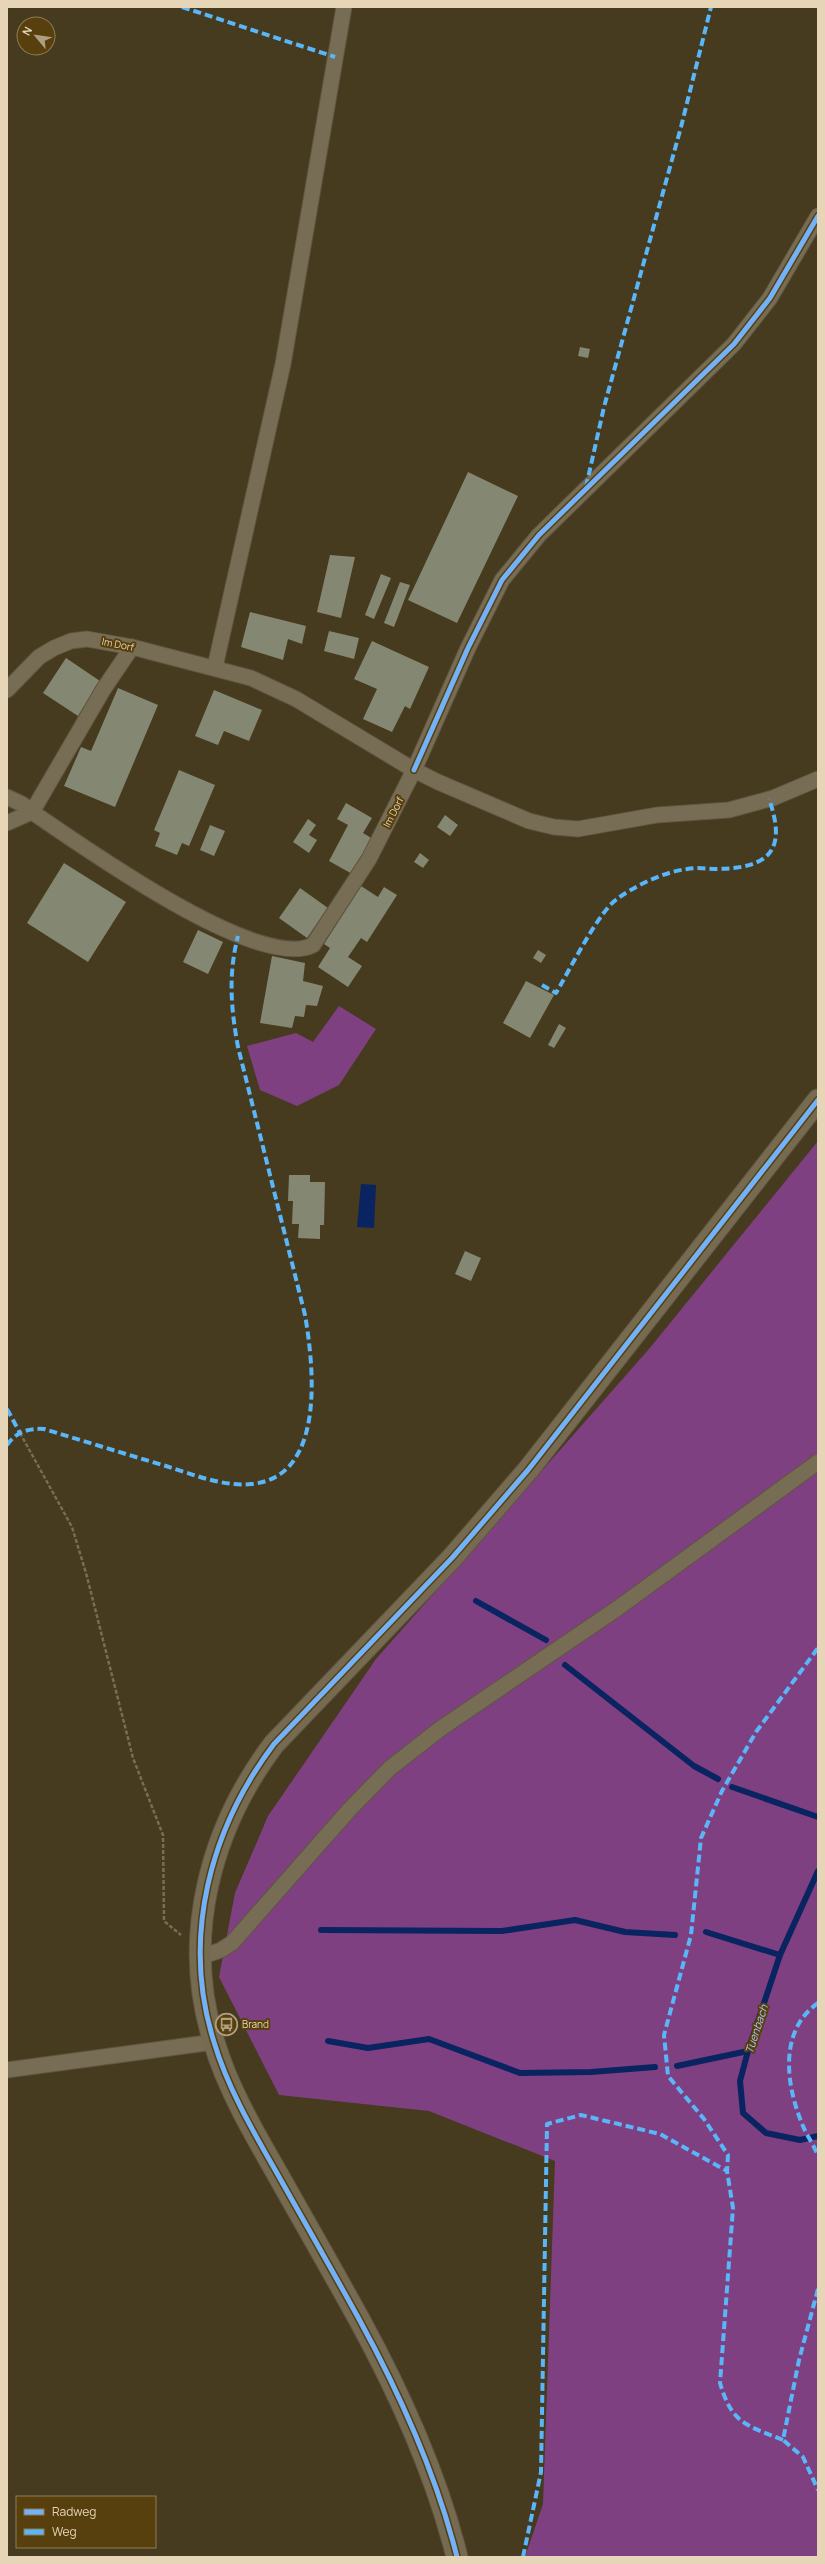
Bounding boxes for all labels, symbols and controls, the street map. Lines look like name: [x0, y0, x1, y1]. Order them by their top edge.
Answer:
north arrow: [16, 16, 56, 56]
text: N: [18, 24, 35, 38]
street label: Im Dorf: [101, 634, 136, 654]
street label: Im Dorf: [379, 794, 407, 830]
water label: Tuenbach: [741, 2002, 771, 2055]
bus stop icon: Brand: [214, 2011, 240, 2037]
place label: Brand: [242, 2017, 269, 2031]
legend: [16, 2496, 156, 2548]
text: Radweg: [52, 2503, 96, 2520]
text: Weg: [52, 2523, 77, 2540]

